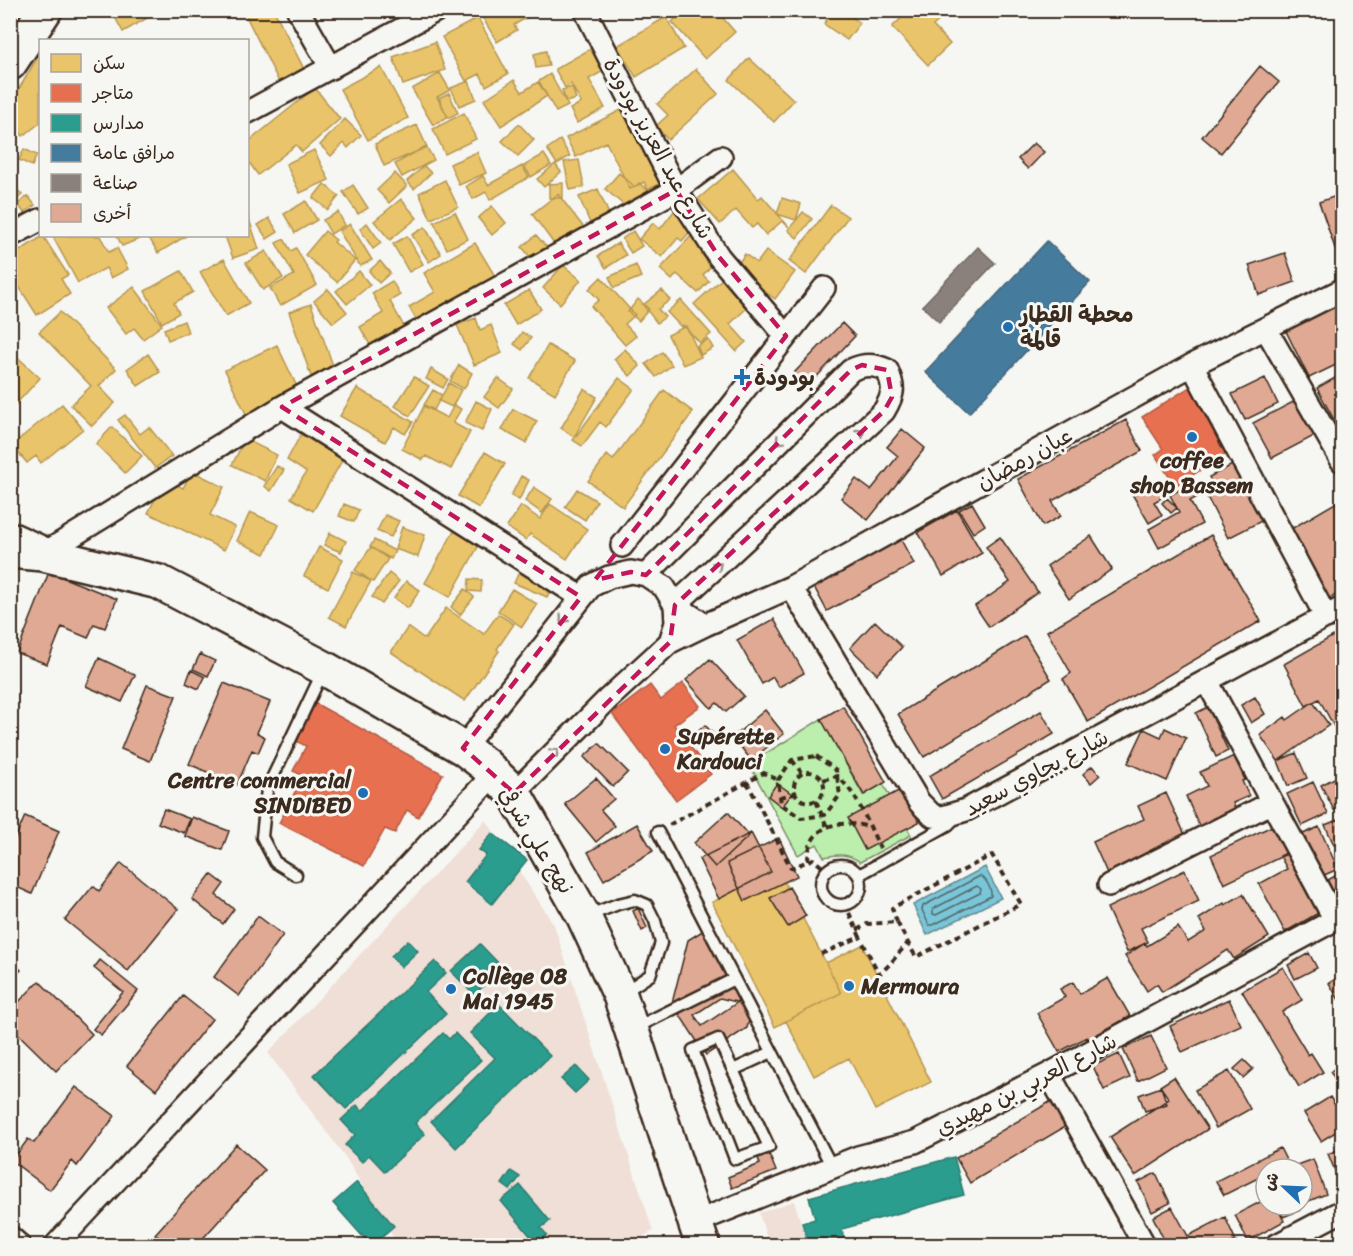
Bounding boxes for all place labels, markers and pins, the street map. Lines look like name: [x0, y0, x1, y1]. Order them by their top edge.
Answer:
place label: محطة القطار قالمة: [1018, 295, 1133, 359]
marker: محطة القطار قالمة: [1001, 320, 1015, 334]
place label: بودودة: [754, 358, 815, 397]
marker: بودودة: [735, 370, 749, 384]
marker: coffee shop Bassem: [1185, 430, 1199, 444]
place label: coffee shop Bassem: [1130, 441, 1254, 505]
place label: Supérette Kardouci: [676, 717, 775, 781]
marker: Supérette Kardouci: [658, 742, 672, 756]
place label: Centre commercial SINDIBED: [167, 761, 352, 825]
marker: Centre commercial SINDIBED: [356, 786, 370, 800]
place label: Collège 08 Mai 1945: [462, 957, 568, 1021]
place label: Mermoura: [860, 967, 959, 1006]
marker: Mermoura: [842, 979, 856, 993]
marker: Collège 08 Mai 1945: [444, 982, 458, 996]

